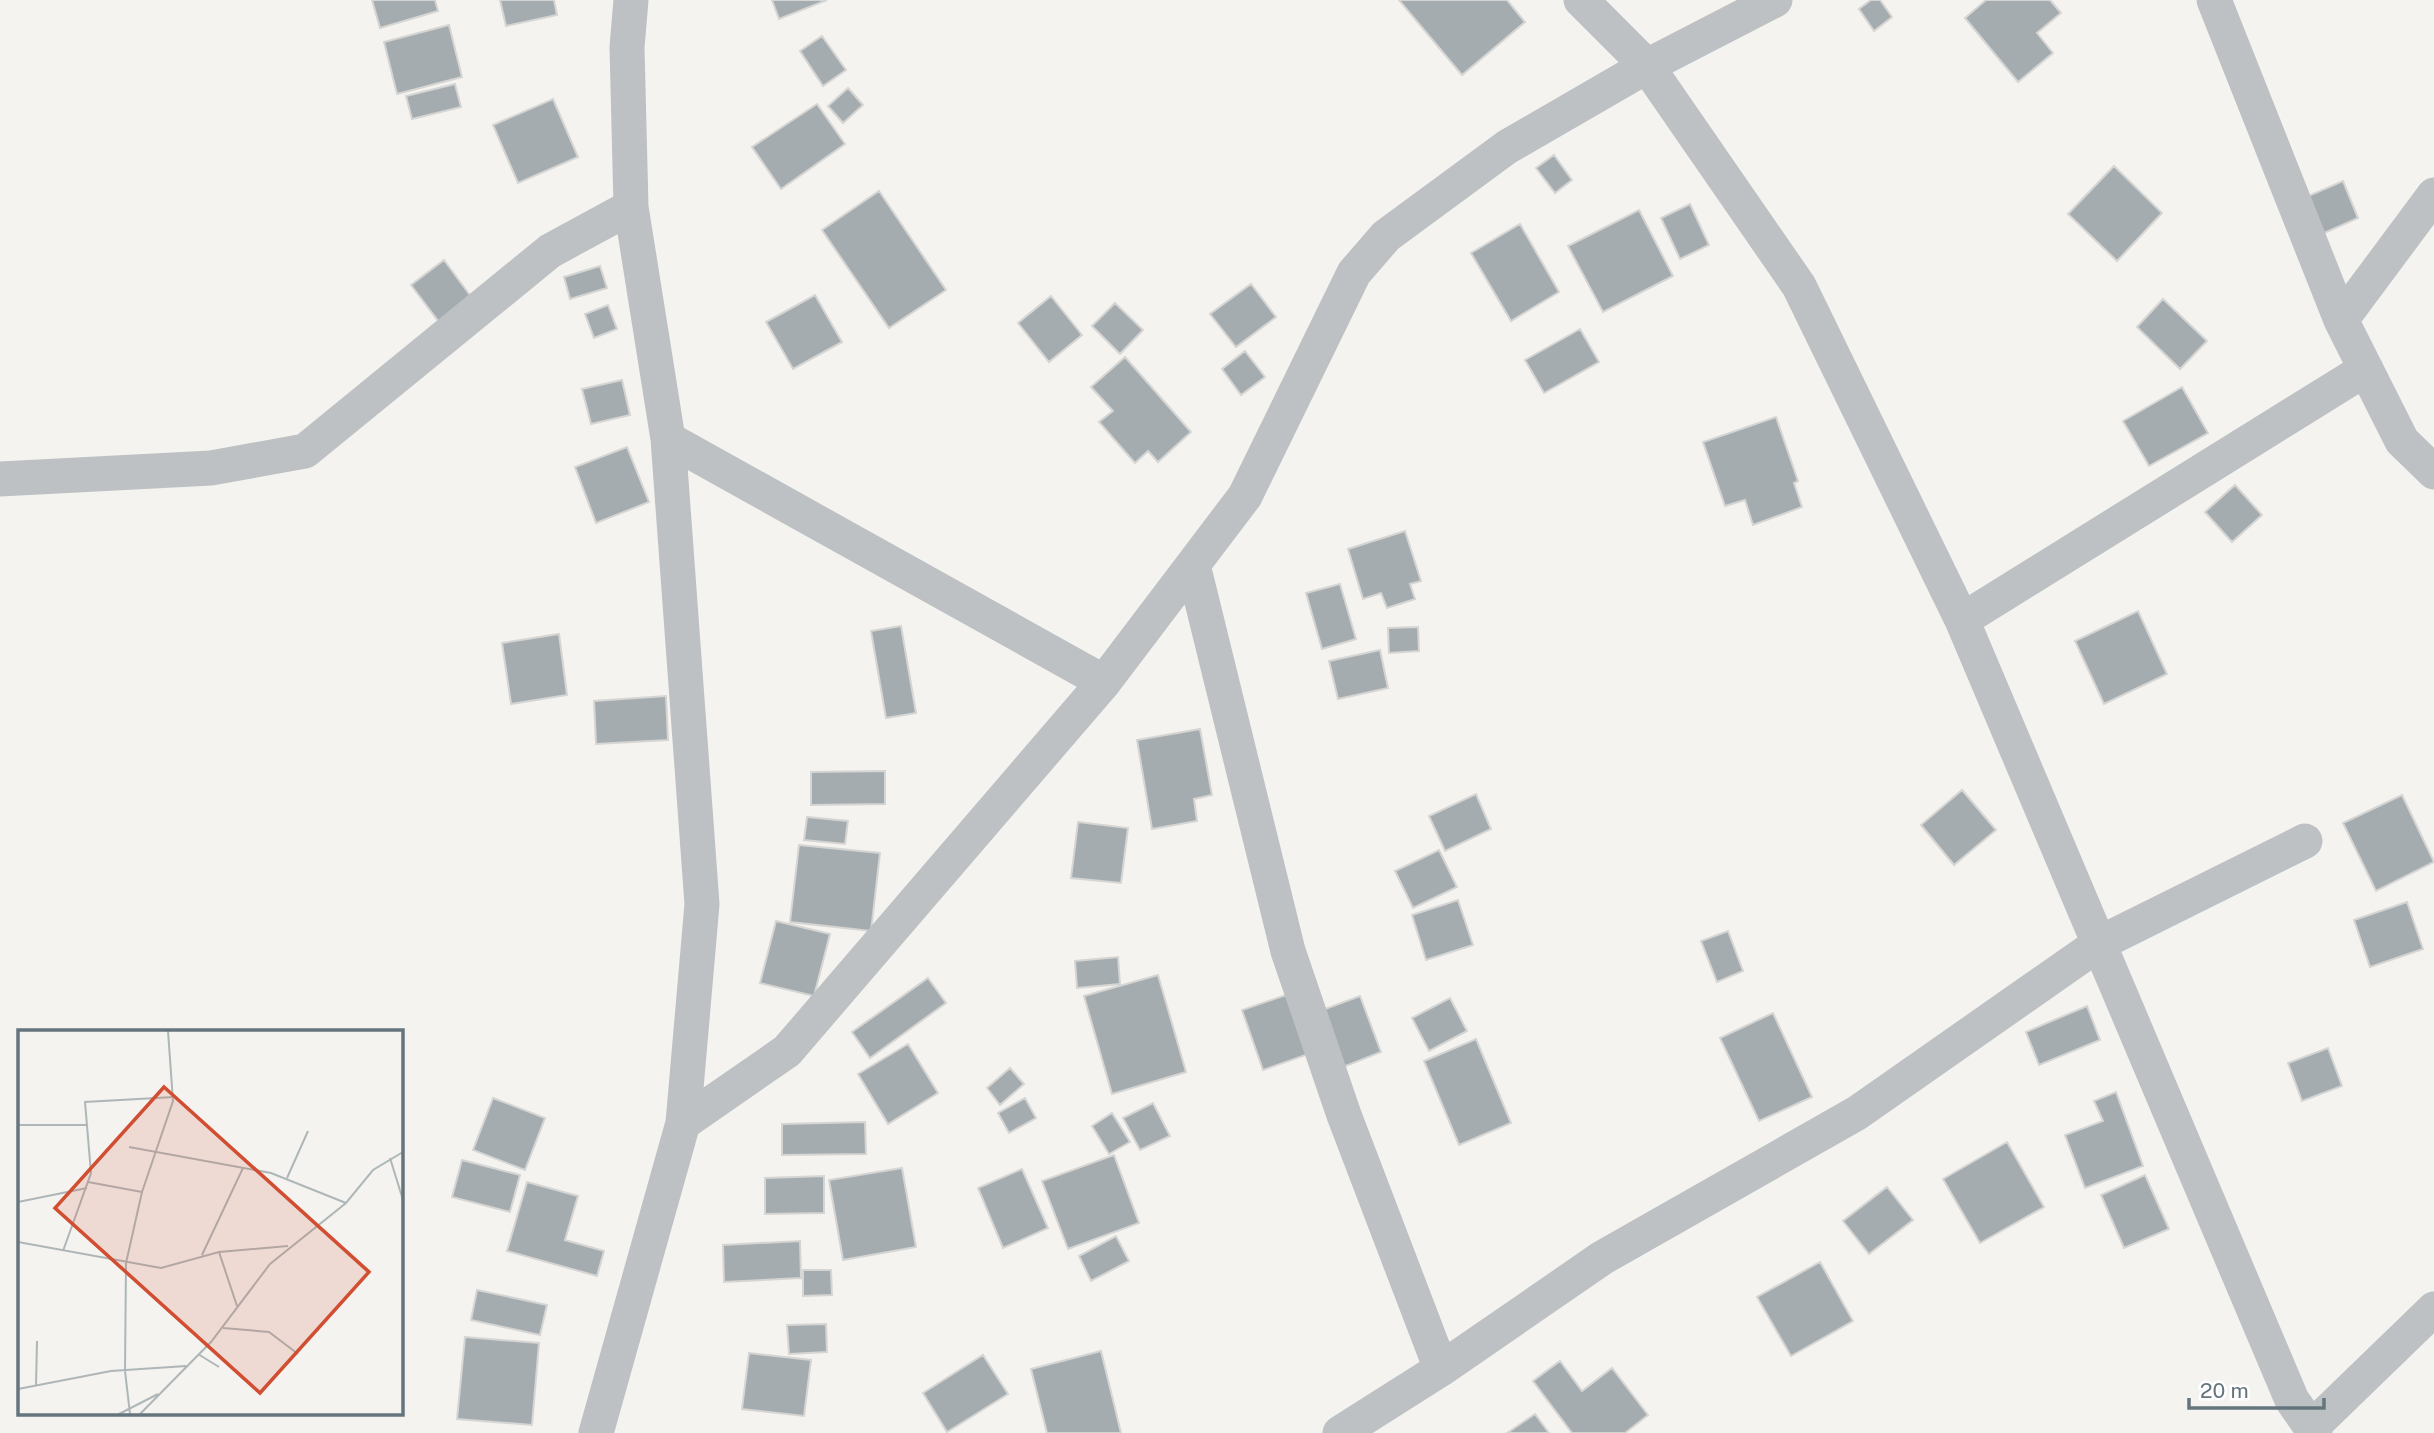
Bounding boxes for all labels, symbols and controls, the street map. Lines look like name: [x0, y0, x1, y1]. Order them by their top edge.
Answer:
inset map: [18, 1030, 402, 1416]
scale bar: [2189, 1366, 2324, 1410]
text: 20 m: [2200, 1378, 2249, 1403]

